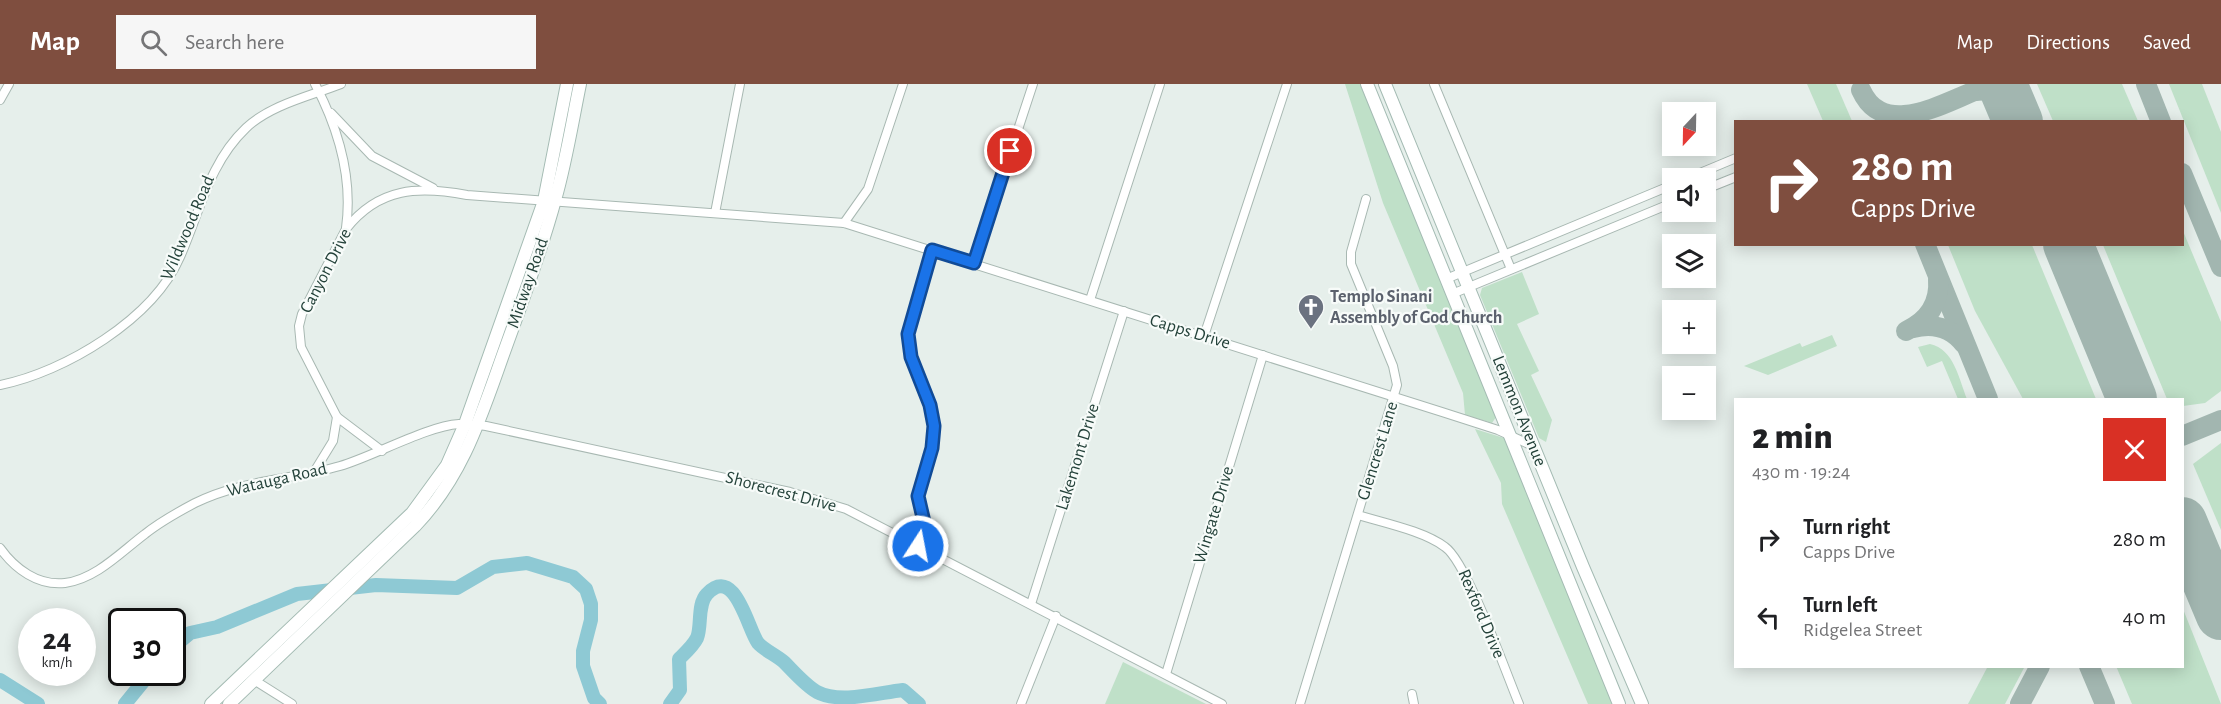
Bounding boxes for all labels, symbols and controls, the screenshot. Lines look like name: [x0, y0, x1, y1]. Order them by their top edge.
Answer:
search box: [116, 15, 536, 69]
icon: search: [137, 26, 170, 59]
text: Map: [30, 28, 80, 56]
text: Search here: [185, 31, 284, 53]
text: Map: [1957, 32, 1993, 53]
text: Directions: [2026, 32, 2110, 53]
text: Saved: [2143, 32, 2191, 53]
north arrow: [1662, 102, 1716, 156]
map controls: [1662, 102, 1716, 420]
pin: [984, 125, 1035, 176]
icon: arrive: [993, 134, 1026, 167]
icon: right: [1752, 144, 1830, 222]
text: 280 m: [1851, 146, 1954, 188]
button: sound: [1662, 168, 1716, 222]
street label: Wildwood Road: [158, 173, 218, 283]
text: Capps Drive: [1851, 195, 1976, 222]
street label: Canyon Drive: [297, 226, 355, 316]
button: layers: [1662, 234, 1716, 288]
street label: Midway Road: [504, 236, 552, 330]
place label: Templo Sinani Assembly of God Church: [1330, 288, 1502, 327]
church icon: Templo Sinani Assembly of God Church: [1296, 292, 1326, 330]
button: +: [1662, 300, 1716, 354]
street label: Capps Drive: [1148, 311, 1232, 353]
street label: Lemmon Avenue: [1489, 353, 1549, 469]
button: −: [1662, 366, 1716, 420]
street label: Glencrest Lane: [1354, 400, 1402, 502]
street label: Lakemont Drive: [1053, 402, 1103, 512]
button: close: [2103, 418, 2166, 481]
text: 2 min: [1752, 419, 1833, 455]
street label: Watauga Road: [225, 460, 329, 500]
text: 430 m · 19:24: [1752, 462, 1850, 482]
street label: Wingate Drive: [1191, 464, 1237, 566]
street label: Shorecrest Drive: [724, 469, 838, 515]
position arrow: [886, 514, 950, 578]
text: Turn right: [1803, 516, 1890, 538]
icon: right: [1752, 523, 1785, 556]
text: 280 m: [2113, 528, 2166, 550]
text: Capps Drive: [1803, 542, 1895, 562]
street label: Rexford Drive: [1454, 567, 1508, 661]
text: Turn left: [1803, 594, 1877, 616]
icon: left: [1752, 601, 1785, 634]
text: 40 m: [2123, 606, 2166, 628]
speed limit sign: 30: [108, 608, 186, 686]
text: Ridgelea Street: [1803, 620, 1922, 640]
text: 24: [42, 625, 72, 655]
text: km/h: [42, 655, 72, 670]

